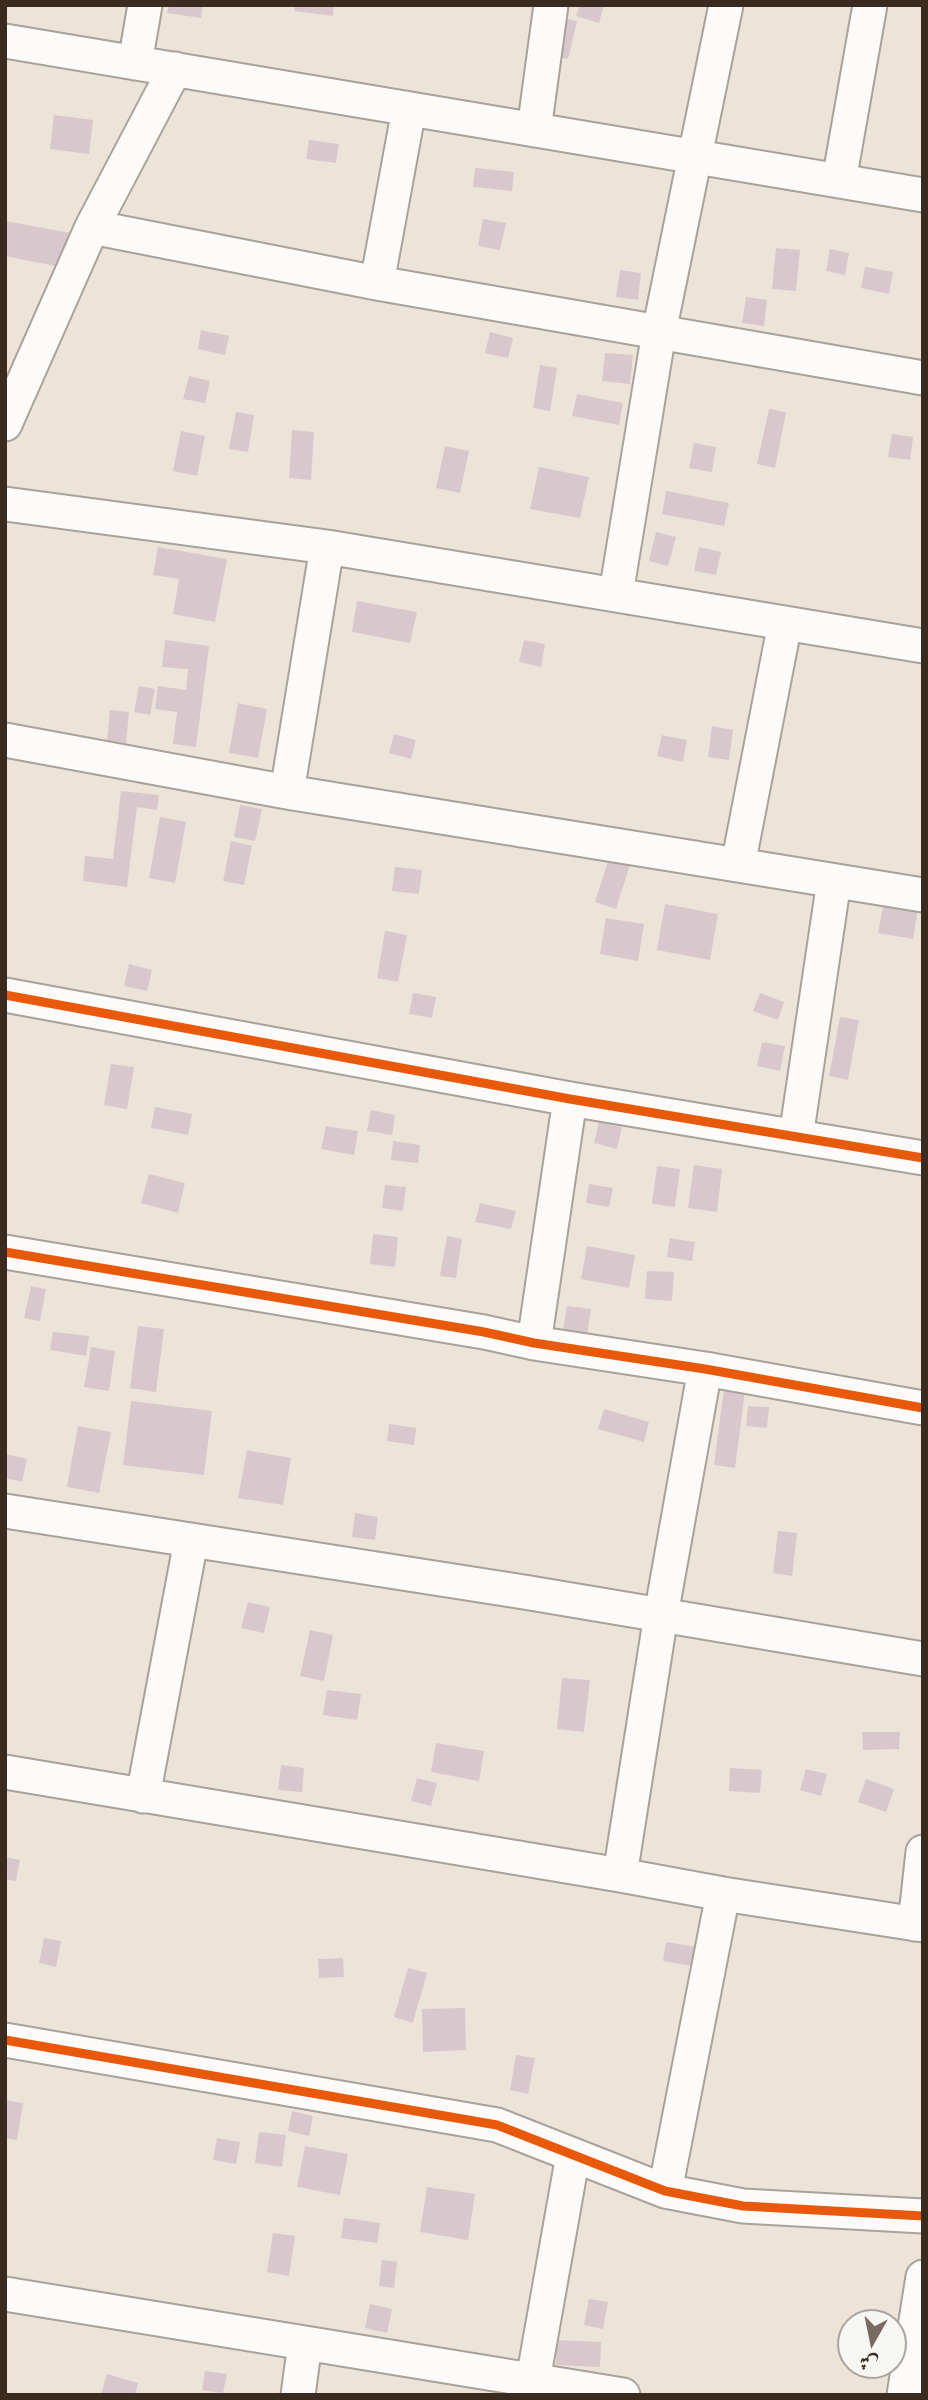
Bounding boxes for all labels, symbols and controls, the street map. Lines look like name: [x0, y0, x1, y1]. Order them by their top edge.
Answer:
north arrow: [837, 2309, 907, 2379]
text: ش: [858, 2350, 880, 2376]

